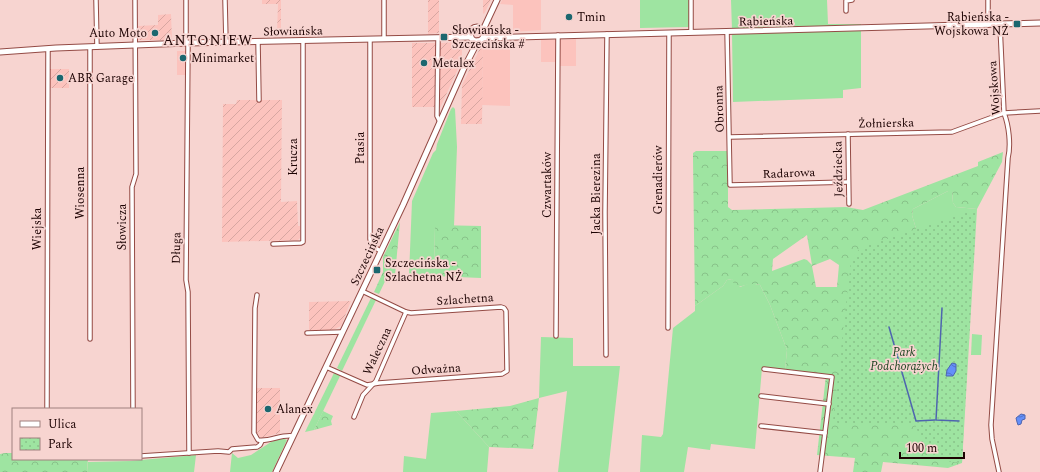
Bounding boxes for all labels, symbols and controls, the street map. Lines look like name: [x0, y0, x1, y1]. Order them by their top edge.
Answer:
place label: Tmin: [577, 8, 606, 27]
place label: Rąbieńska - Wojskowa NŻ: [934, 8, 1009, 41]
marker: Tmin: [564, 12, 574, 22]
street label: Rąbieńska: [738, 12, 794, 31]
marker: Rąbieńska - Wojskowa NŻ: [1012, 19, 1022, 29]
street label: Słowiańska: [263, 21, 323, 42]
place label: Słowiańska - Szczecińska #: [452, 21, 524, 54]
place label: Auto Moto: [89, 24, 147, 43]
marker: Auto Moto: [150, 28, 160, 38]
district label: ANTONIEW: [163, 30, 253, 51]
marker: Słowiańska - Szczecińska #: [439, 32, 449, 42]
place label: Minimarket: [191, 49, 254, 68]
marker: Minimarket: [178, 53, 188, 63]
place label: Metalex: [432, 54, 475, 73]
marker: Metalex: [419, 58, 429, 68]
street label: Wojskowa: [983, 60, 1006, 116]
place label: ABR Garage: [68, 69, 134, 88]
marker: ABR Garage: [55, 73, 65, 83]
street label: Obronna: [709, 85, 730, 133]
street label: Żołnierska: [858, 114, 914, 133]
street label: Ptasia: [351, 132, 370, 164]
street label: Krucza: [284, 138, 303, 176]
street label: Jeździecka: [829, 141, 848, 197]
street label: Grenadierów: [649, 144, 668, 215]
street label: Czwartaków: [538, 151, 557, 218]
street label: Jacka Bierezina: [587, 153, 606, 235]
street label: Radarowa: [762, 163, 816, 184]
street label: Wiosenna: [71, 167, 90, 219]
street label: Słowicza: [113, 204, 132, 250]
street label: Wiejska: [28, 208, 47, 250]
street label: Szczecińska: [345, 223, 390, 289]
street label: Długa: [167, 232, 186, 264]
place label: Szczecińska - Szlachetna NŻ: [385, 254, 462, 287]
marker: Szczecińska - Szlachetna NŻ: [372, 265, 382, 275]
street label: Szlachetna: [436, 288, 494, 311]
street label: Waleczna: [358, 324, 397, 378]
park label: Park Podchorążych: [870, 343, 938, 376]
street label: Odważna: [411, 358, 462, 381]
place label: Alanex: [276, 400, 313, 419]
marker: Alanex: [263, 404, 273, 414]
legend: [12, 408, 142, 460]
text: Ulica: [48, 415, 77, 434]
scale bar: [900, 434, 964, 460]
text: Park: [48, 435, 73, 454]
text: 100 m: [906, 439, 937, 458]

